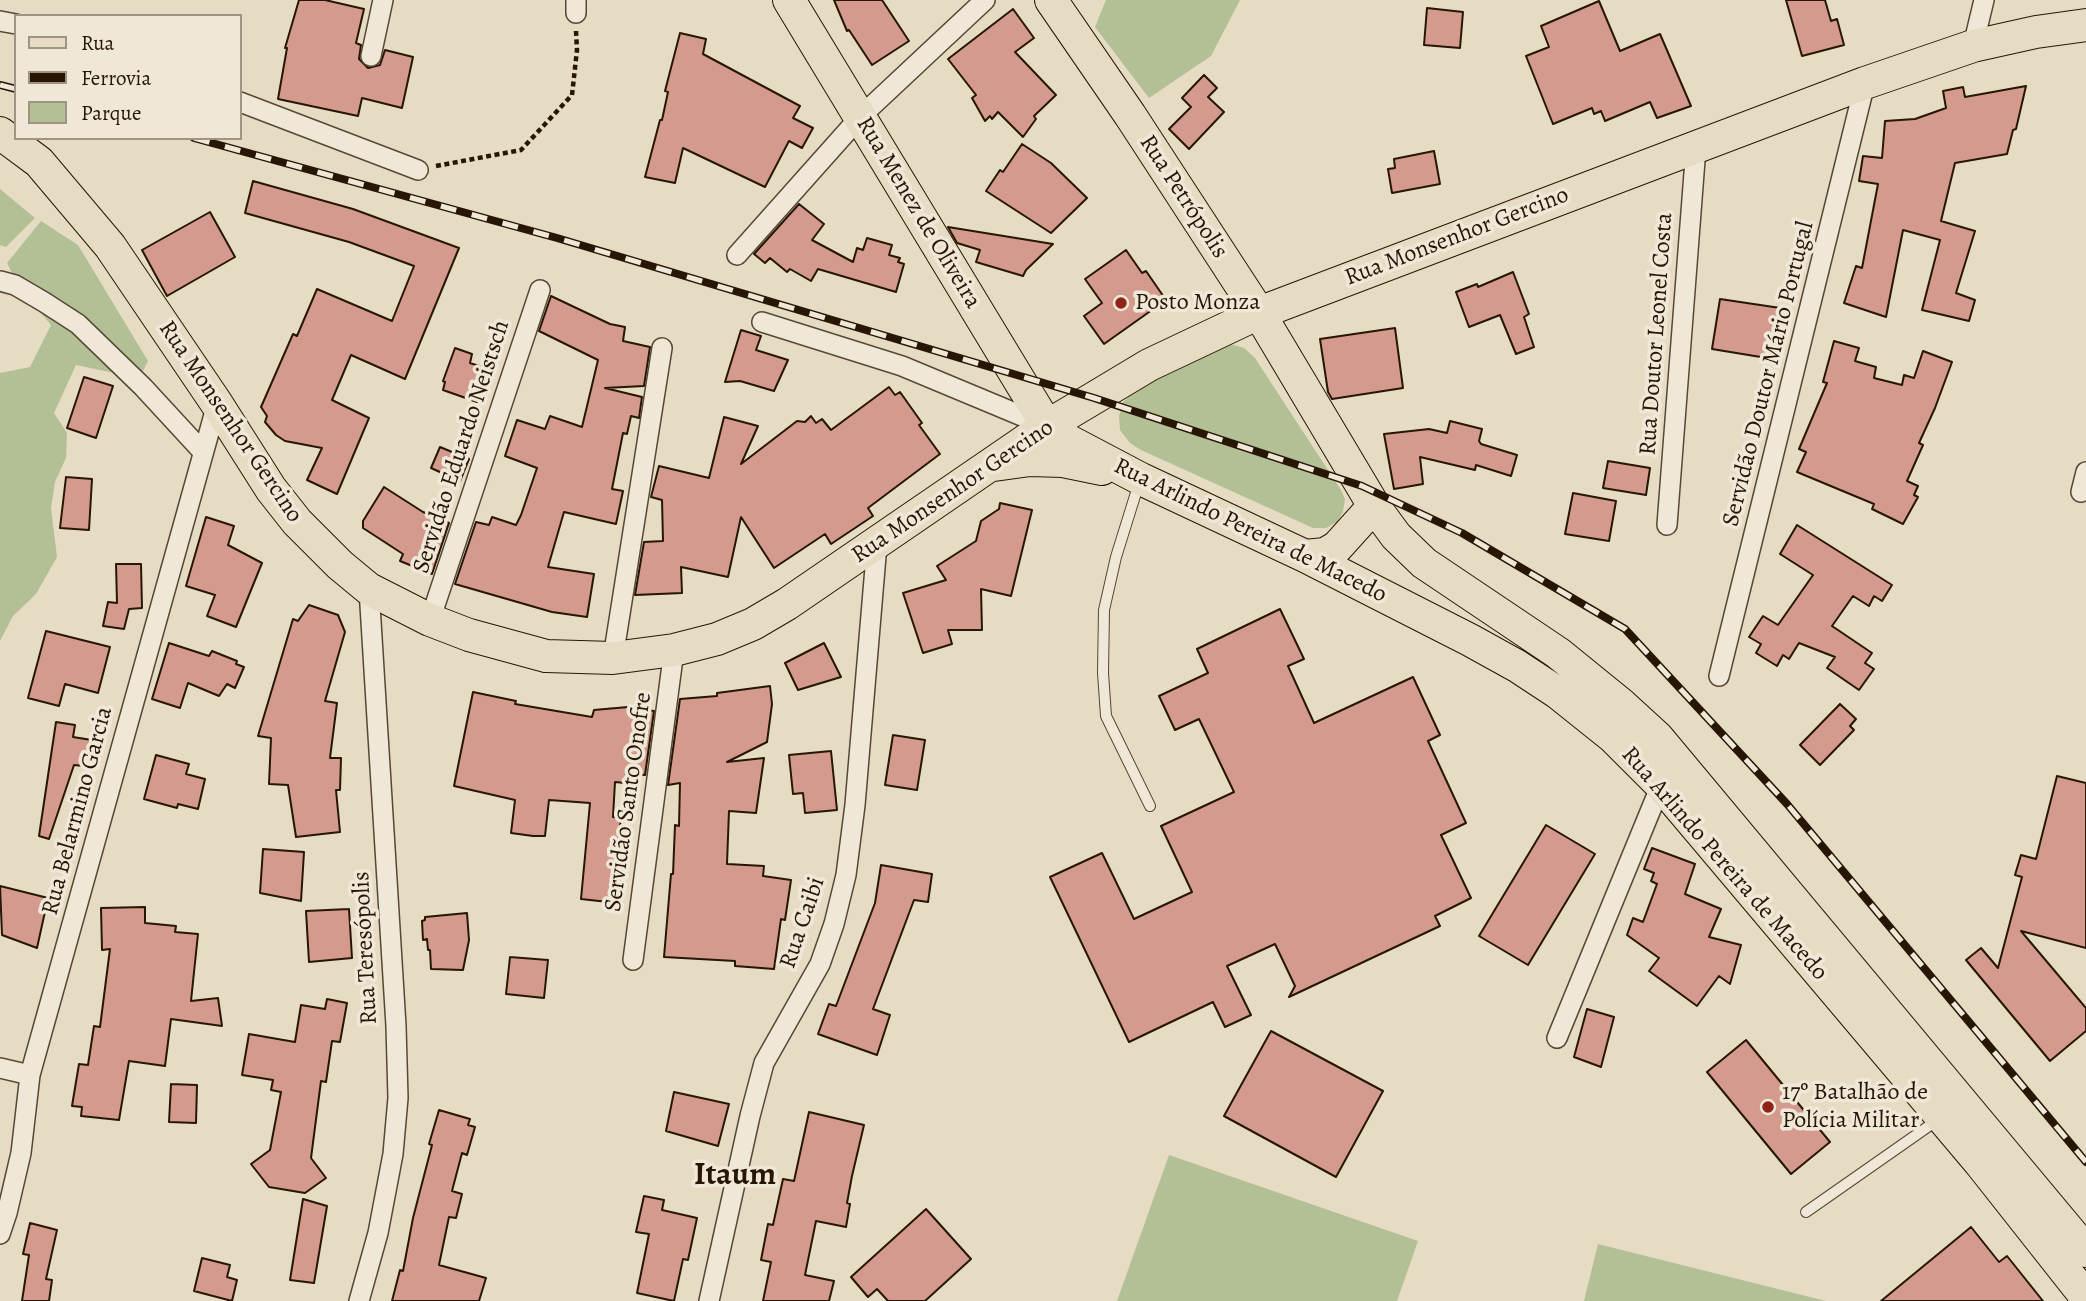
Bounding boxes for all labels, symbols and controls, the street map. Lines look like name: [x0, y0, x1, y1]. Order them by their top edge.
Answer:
legend: [14, 14, 242, 140]
text: Rua: [81, 29, 114, 57]
text: Ferrovia: [81, 64, 151, 92]
text: Parque: [81, 99, 141, 127]
street label: Rua Menez de Oliveira: [849, 112, 987, 314]
street label: Rua Petrópolis: [1132, 130, 1234, 264]
street label: Rua Monsenhor Gercino: [1341, 181, 1573, 293]
street label: Rua Doutor Leonel Costa: [1634, 212, 1680, 456]
street label: Servidão Doutor Mário Portugal: [1717, 219, 1821, 529]
place label: Posto Monza: [1135, 289, 1261, 317]
marker: Posto Monza: [1113, 295, 1129, 311]
street label: Rua Monsenhor Gercino: [152, 316, 308, 528]
street label: Servidão Eduardo Neistsch: [407, 317, 517, 577]
street label: Rua Monsenhor Gercino: [847, 414, 1059, 570]
street label: Rua Arlindo Pereira de Macedo: [1109, 452, 1391, 610]
street label: Servidão Santo Onofre: [599, 690, 659, 914]
street label: Rua Belarmino Garcia: [36, 704, 120, 918]
street label: Rua Arlindo Pereira de Macedo: [1615, 741, 1833, 987]
street label: Rua Teresópolis: [348, 871, 384, 1025]
street label: Rua Caibi: [774, 873, 832, 973]
place label: 17º Batalhão de Polícia Militar: [1782, 1079, 1928, 1135]
marker: 17º Batalhão de Polícia Militar: [1760, 1099, 1776, 1115]
district label: Itaum: [694, 1157, 776, 1195]

